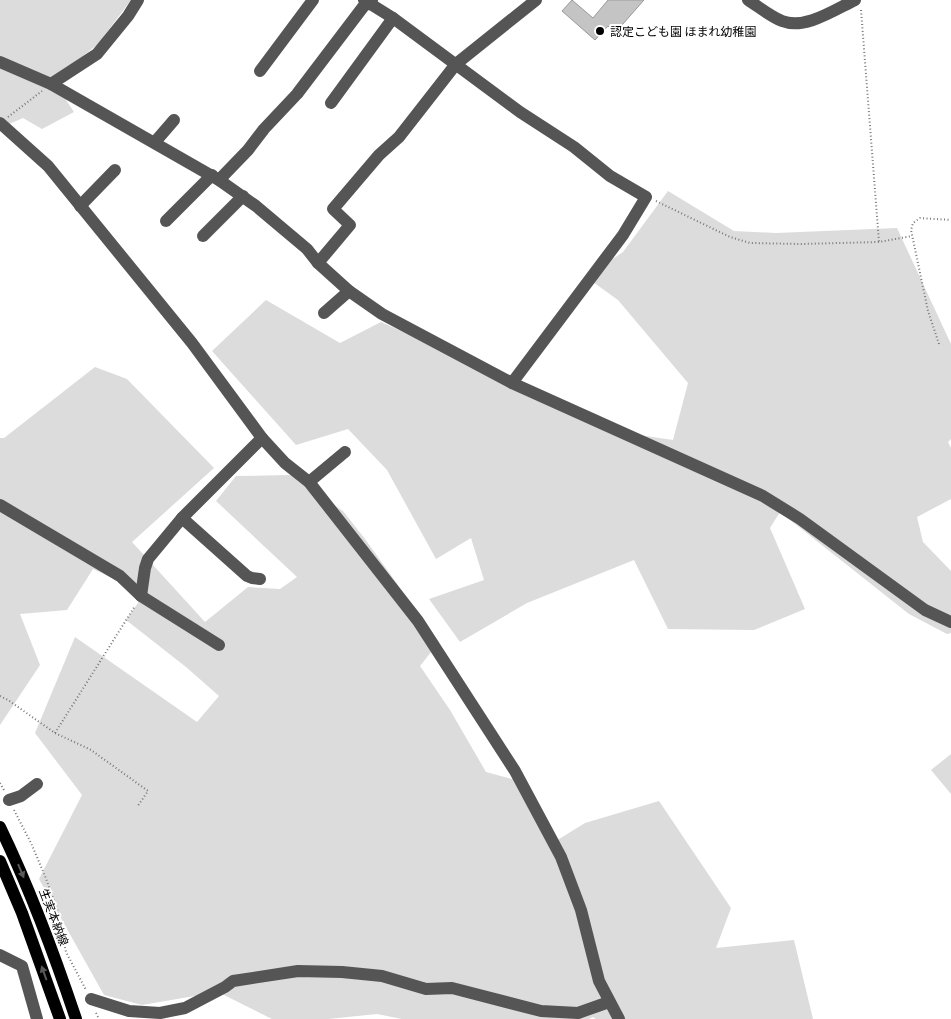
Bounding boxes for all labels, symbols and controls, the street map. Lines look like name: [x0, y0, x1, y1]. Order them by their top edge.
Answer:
place label: 認定こども園 ほまれ幼稚園: [610, 24, 757, 39]
marker: 認定こども園 ほまれ幼稚園: [594, 25, 606, 37]
one-way arrow: [17, 864, 25, 878]
street label: 生実本納線: [36, 886, 72, 948]
one-way arrow: [40, 965, 48, 980]

